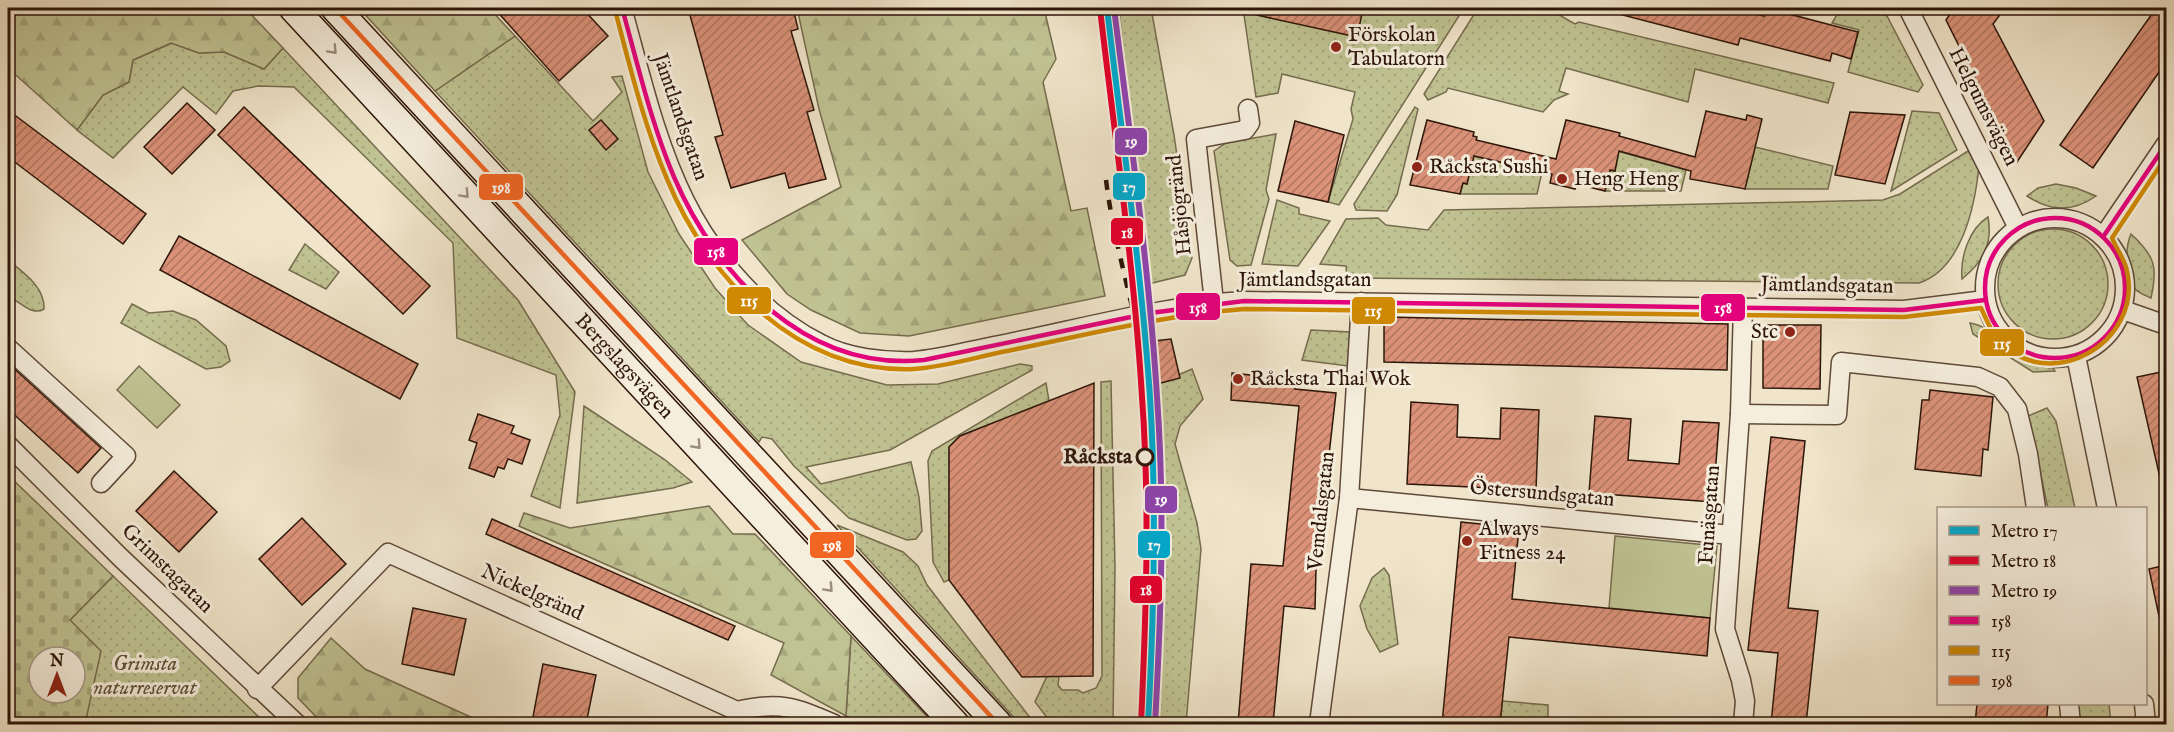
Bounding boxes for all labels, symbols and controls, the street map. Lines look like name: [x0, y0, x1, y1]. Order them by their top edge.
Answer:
place label: Förskolan Tabulatorn: [1348, 22, 1445, 73]
marker: Förskolan Tabulatorn: [1329, 40, 1343, 54]
street label: Helgumsvägen: [1942, 43, 2024, 171]
one-way arrow: [326, 44, 337, 54]
street label: Jämtlandsgatan: [645, 48, 714, 184]
line badge: 19: [1114, 127, 1148, 156]
text: 19: [1125, 133, 1137, 153]
street label: Håsjögränd: [1161, 152, 1199, 257]
place label: Råcksta Sushi: [1429, 154, 1548, 181]
marker: Råcksta Sushi: [1410, 160, 1424, 174]
place label: Heng Heng: [1574, 166, 1679, 193]
line badge: 17: [1112, 172, 1146, 201]
marker: Heng Heng: [1555, 172, 1569, 186]
line badge: 198: [478, 173, 524, 201]
text: 17: [1122, 178, 1136, 198]
text: 198: [491, 179, 511, 199]
one-way arrow: [458, 187, 469, 197]
line badge: 18: [1110, 217, 1144, 246]
text: 18: [1121, 224, 1133, 244]
line badge: 158: [693, 237, 739, 266]
text: 158: [707, 243, 725, 263]
street label: Jämtlandsgatan: [1237, 267, 1371, 294]
street label: Jämtlandsgatan: [1758, 271, 1894, 301]
line badge: 115: [726, 286, 772, 315]
text: 115: [740, 292, 758, 312]
line badge: 158: [1175, 292, 1221, 321]
line badge: 158: [1700, 293, 1746, 322]
line badge: 115: [1351, 296, 1396, 325]
text: 158: [1189, 299, 1207, 319]
text: 158: [1714, 299, 1732, 319]
text: 115: [1364, 302, 1382, 322]
street label: Bergslagsvägen: [569, 308, 680, 425]
place label: Stc: [1751, 319, 1778, 346]
marker: Stc: [1783, 325, 1797, 339]
line badge: 115: [1979, 328, 2025, 357]
text: 115: [1993, 335, 2011, 355]
place label: Råcksta Thai Wok: [1250, 366, 1411, 393]
marker: Råcksta Thai Wok: [1231, 372, 1245, 386]
one-way arrow: [690, 438, 701, 449]
place label: Råcksta: [1063, 444, 1133, 471]
marker: Råcksta: [1136, 448, 1154, 466]
street label: Vemdalsgatan: [1302, 450, 1342, 573]
street label: Funäsgatan: [1693, 464, 1727, 566]
street label: Östersundsgatan: [1468, 474, 1616, 514]
line badge: 19: [1144, 485, 1178, 514]
text: 19: [1155, 491, 1167, 511]
legend: [1937, 507, 2147, 705]
place label: Always Fitness 24: [1478, 516, 1566, 567]
street label: Grimstagatan: [115, 518, 219, 620]
text: Metro 17: [1991, 521, 2058, 544]
line badge: 17: [1137, 530, 1171, 559]
line badge: 198: [809, 531, 855, 559]
marker: Always Fitness 24: [1460, 534, 1474, 548]
text: 17: [1147, 536, 1161, 556]
text: 198: [822, 537, 842, 557]
text: Metro 18: [1991, 551, 2056, 574]
street label: Nickelgränd: [476, 558, 588, 628]
line badge: 18: [1129, 575, 1163, 604]
text: 18: [1140, 581, 1152, 601]
text: Metro 19: [1991, 581, 2057, 604]
one-way arrow: [822, 582, 833, 592]
text: 158: [1991, 611, 2011, 634]
text: 115: [1991, 641, 2011, 664]
north arrow: [27, 645, 87, 705]
park label: Grimsta naturreservat: [94, 651, 198, 702]
text: N: [49, 652, 64, 672]
text: 198: [1991, 671, 2013, 694]

